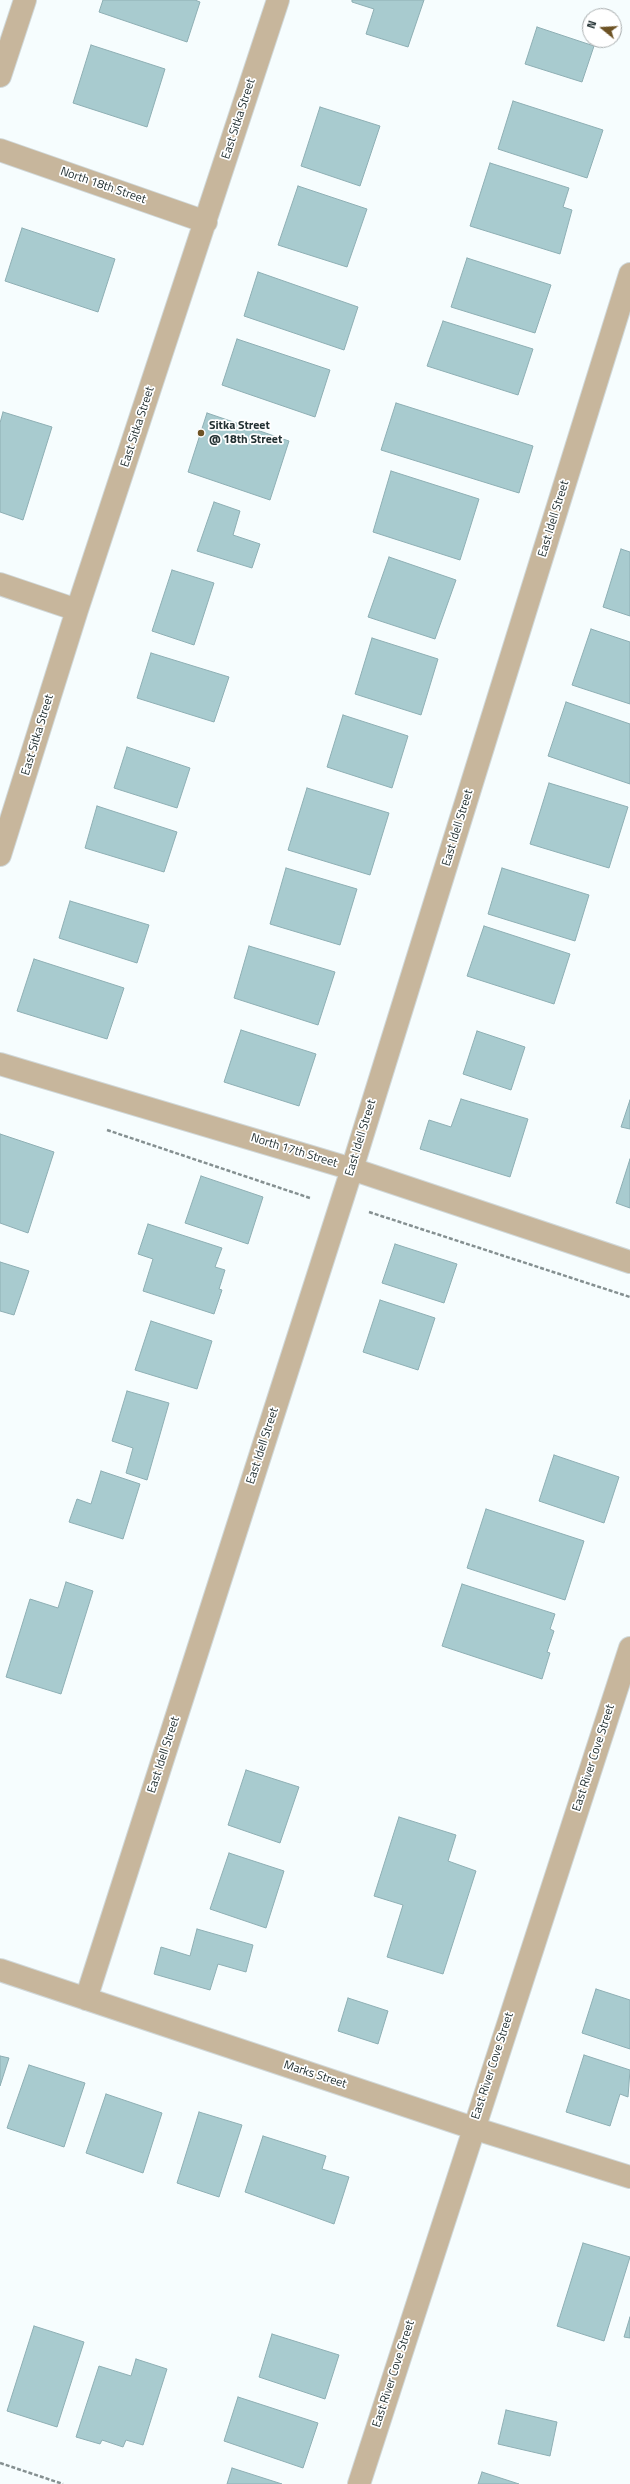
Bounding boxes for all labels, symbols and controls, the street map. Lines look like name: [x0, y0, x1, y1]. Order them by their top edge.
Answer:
north arrow: [582, 8, 622, 48]
text: N: [583, 19, 600, 31]
street label: East Sitka Street: [219, 77, 259, 161]
street label: North 18th Street: [58, 165, 148, 207]
street label: East Sitka Street: [118, 385, 158, 469]
place label: Sitka Street @ 18th Street: [209, 419, 282, 447]
marker: Sitka Street @ 18th Street: [196, 428, 206, 438]
street label: East Idell Street: [535, 479, 573, 559]
street label: East Sitka Street: [19, 693, 57, 777]
street label: East Idell Street: [439, 788, 477, 868]
street label: East Idell Street: [342, 1098, 380, 1178]
street label: North 17th Street: [249, 1131, 339, 1171]
street label: East Idell Street: [244, 1406, 282, 1486]
street label: East River Cove Street: [570, 1703, 618, 1813]
street label: East Idell Street: [145, 1715, 183, 1795]
street label: East River Cove Street: [469, 2011, 517, 2121]
street label: Marks Street: [282, 2058, 348, 2092]
street label: East River Cove Street: [370, 2319, 418, 2429]

